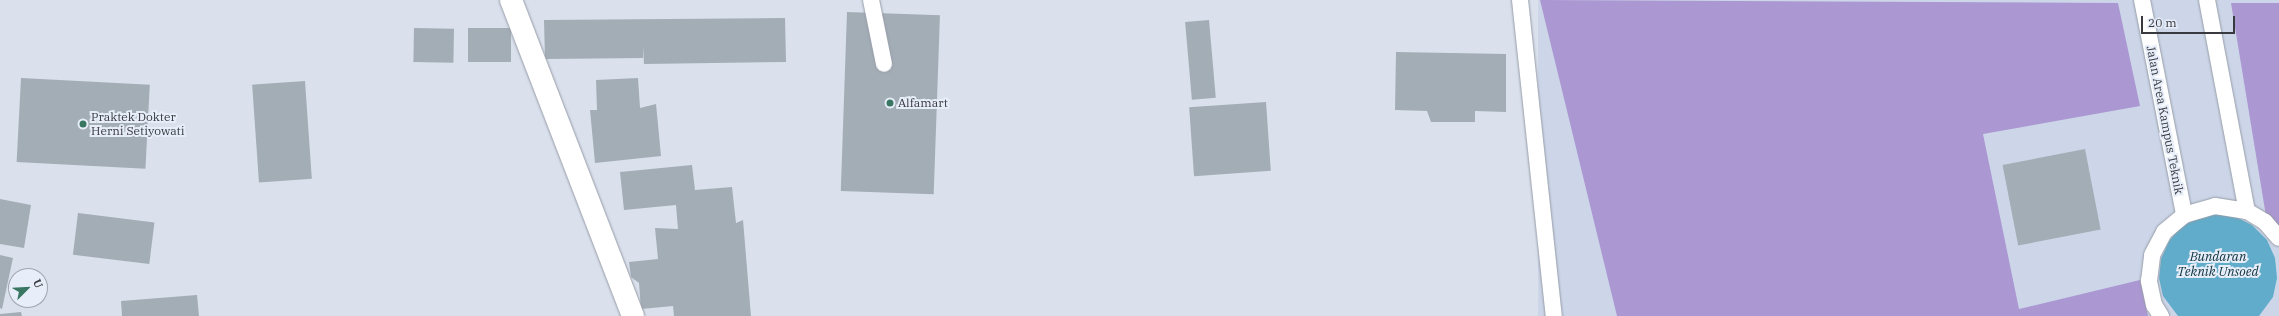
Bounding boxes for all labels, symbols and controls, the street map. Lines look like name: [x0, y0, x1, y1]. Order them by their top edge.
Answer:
scale bar: [2143, 8, 2237, 34]
text: 20 m: [2148, 15, 2177, 30]
street label: Jalan Area Kampus Teknik: [2144, 45, 2186, 195]
place label: Alfamart: [898, 96, 948, 110]
marker: Alfamart: [885, 98, 895, 108]
place label: Praktek Dokter Herni Setiyowati: [91, 110, 185, 138]
marker: Praktek Dokter Herni Setiyowati: [78, 119, 88, 129]
water label: Bundaran Teknik Unsoed: [2177, 250, 2259, 281]
north arrow: [8, 268, 48, 308]
text: U: [30, 277, 46, 290]

